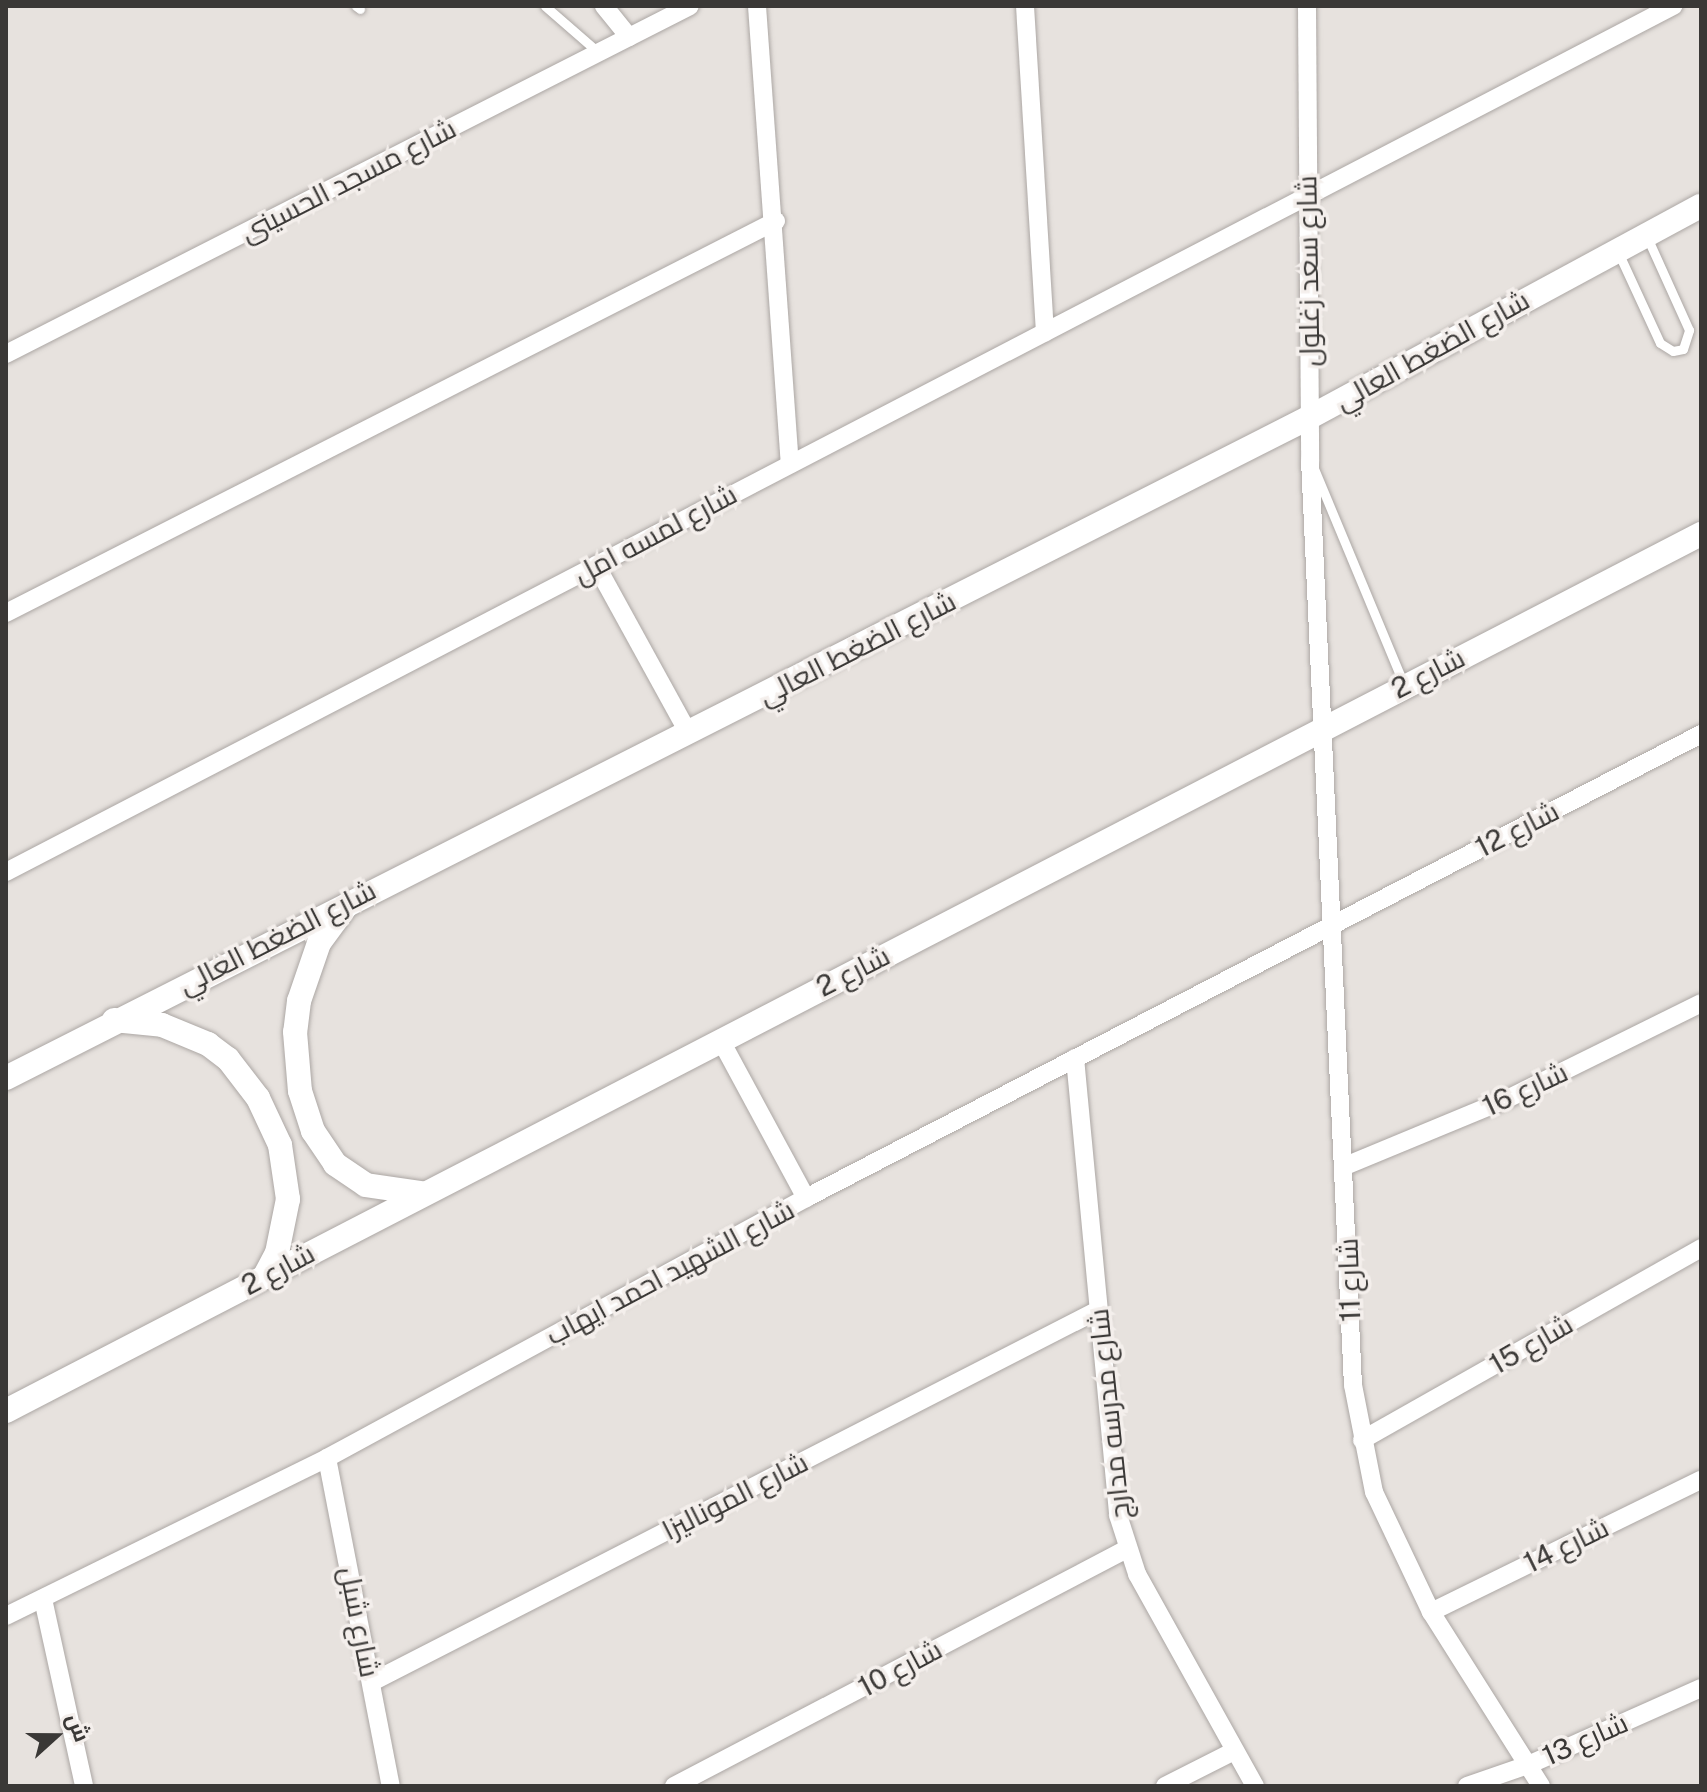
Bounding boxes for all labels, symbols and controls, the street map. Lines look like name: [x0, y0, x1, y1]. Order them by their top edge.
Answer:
street label: شارع مسجد الحسينى: [235, 111, 461, 249]
street label: شارع سعد زغلول: [1290, 175, 1326, 367]
street label: شارع الضغط العالي: [1329, 283, 1535, 417]
street label: شارع لمسه امل: [568, 477, 742, 591]
street label: شارع الضغط العالي: [753, 584, 961, 712]
street label: شارع 2: [1386, 640, 1470, 706]
street label: شارع 12: [1470, 794, 1564, 864]
street label: شارع الضغط العالي: [173, 873, 381, 1001]
street label: شارع 2: [811, 938, 895, 1004]
street label: شارع 16: [1477, 1055, 1573, 1123]
street label: شارع الشهيد احمد ايهاب: [540, 1192, 800, 1352]
street label: شارع 2: [236, 1236, 320, 1302]
street label: شارع 11: [1331, 1238, 1367, 1322]
street label: شارع مدرسه مدارج: [1081, 1307, 1137, 1521]
street label: شارع 15: [1483, 1307, 1579, 1381]
street label: شارع الموناليزا: [657, 1445, 813, 1547]
street label: شارع 14: [1518, 1510, 1614, 1580]
street label: شارع شبل: [333, 1564, 387, 1680]
street label: شارع 10: [853, 1632, 947, 1704]
north arrow: [16, 1696, 96, 1776]
street label: شارع 13: [1537, 1705, 1633, 1773]
text: ش: [61, 1710, 96, 1745]

